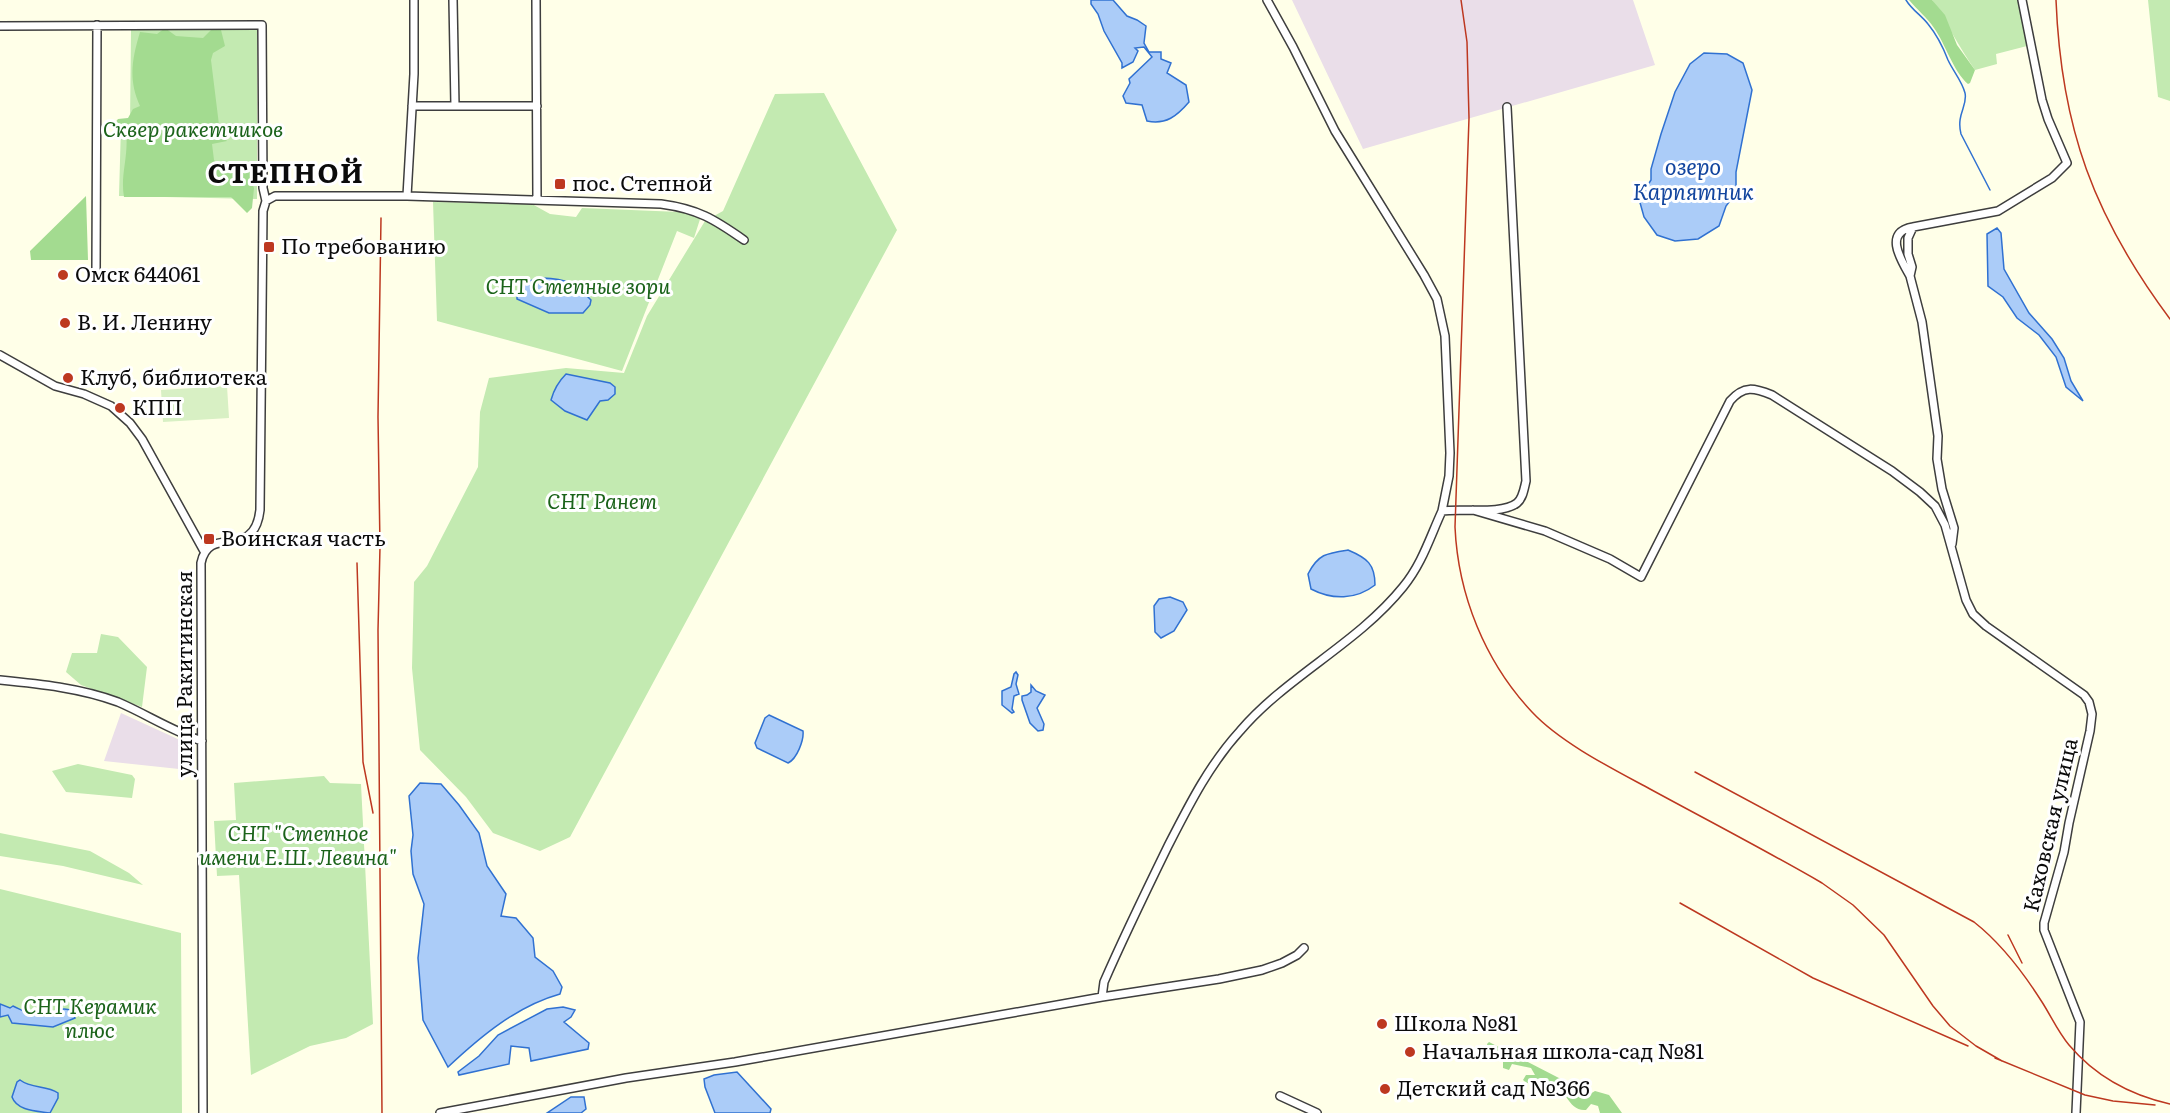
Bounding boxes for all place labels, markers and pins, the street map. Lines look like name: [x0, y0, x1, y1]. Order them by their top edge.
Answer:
place label: пос. Степной: [572, 166, 713, 197]
marker: пос. Степной: [553, 177, 567, 191]
place label: По требованию: [281, 229, 446, 260]
marker: По требованию: [262, 240, 276, 254]
place label: Омск 644061: [75, 257, 201, 288]
marker: Омск 644061: [56, 268, 70, 282]
place label: В. И. Ленину: [77, 305, 213, 336]
marker: В. И. Ленину: [58, 316, 72, 330]
place label: Клуб, библиотека: [80, 360, 268, 391]
marker: Клуб, библиотека: [61, 371, 75, 385]
place label: КПП: [132, 390, 182, 421]
marker: КПП: [113, 401, 127, 415]
place label: Воинская часть: [221, 521, 386, 552]
marker: Воинская часть: [202, 532, 216, 546]
place label: Школа №81: [1394, 1006, 1518, 1037]
marker: Школа №81: [1375, 1017, 1389, 1031]
place label: Начальная школа-сад №81: [1422, 1034, 1705, 1065]
marker: Начальная школа-сад №81: [1403, 1045, 1417, 1059]
place label: Детский сад №366: [1397, 1071, 1590, 1102]
marker: Детский сад №366: [1378, 1082, 1392, 1096]

